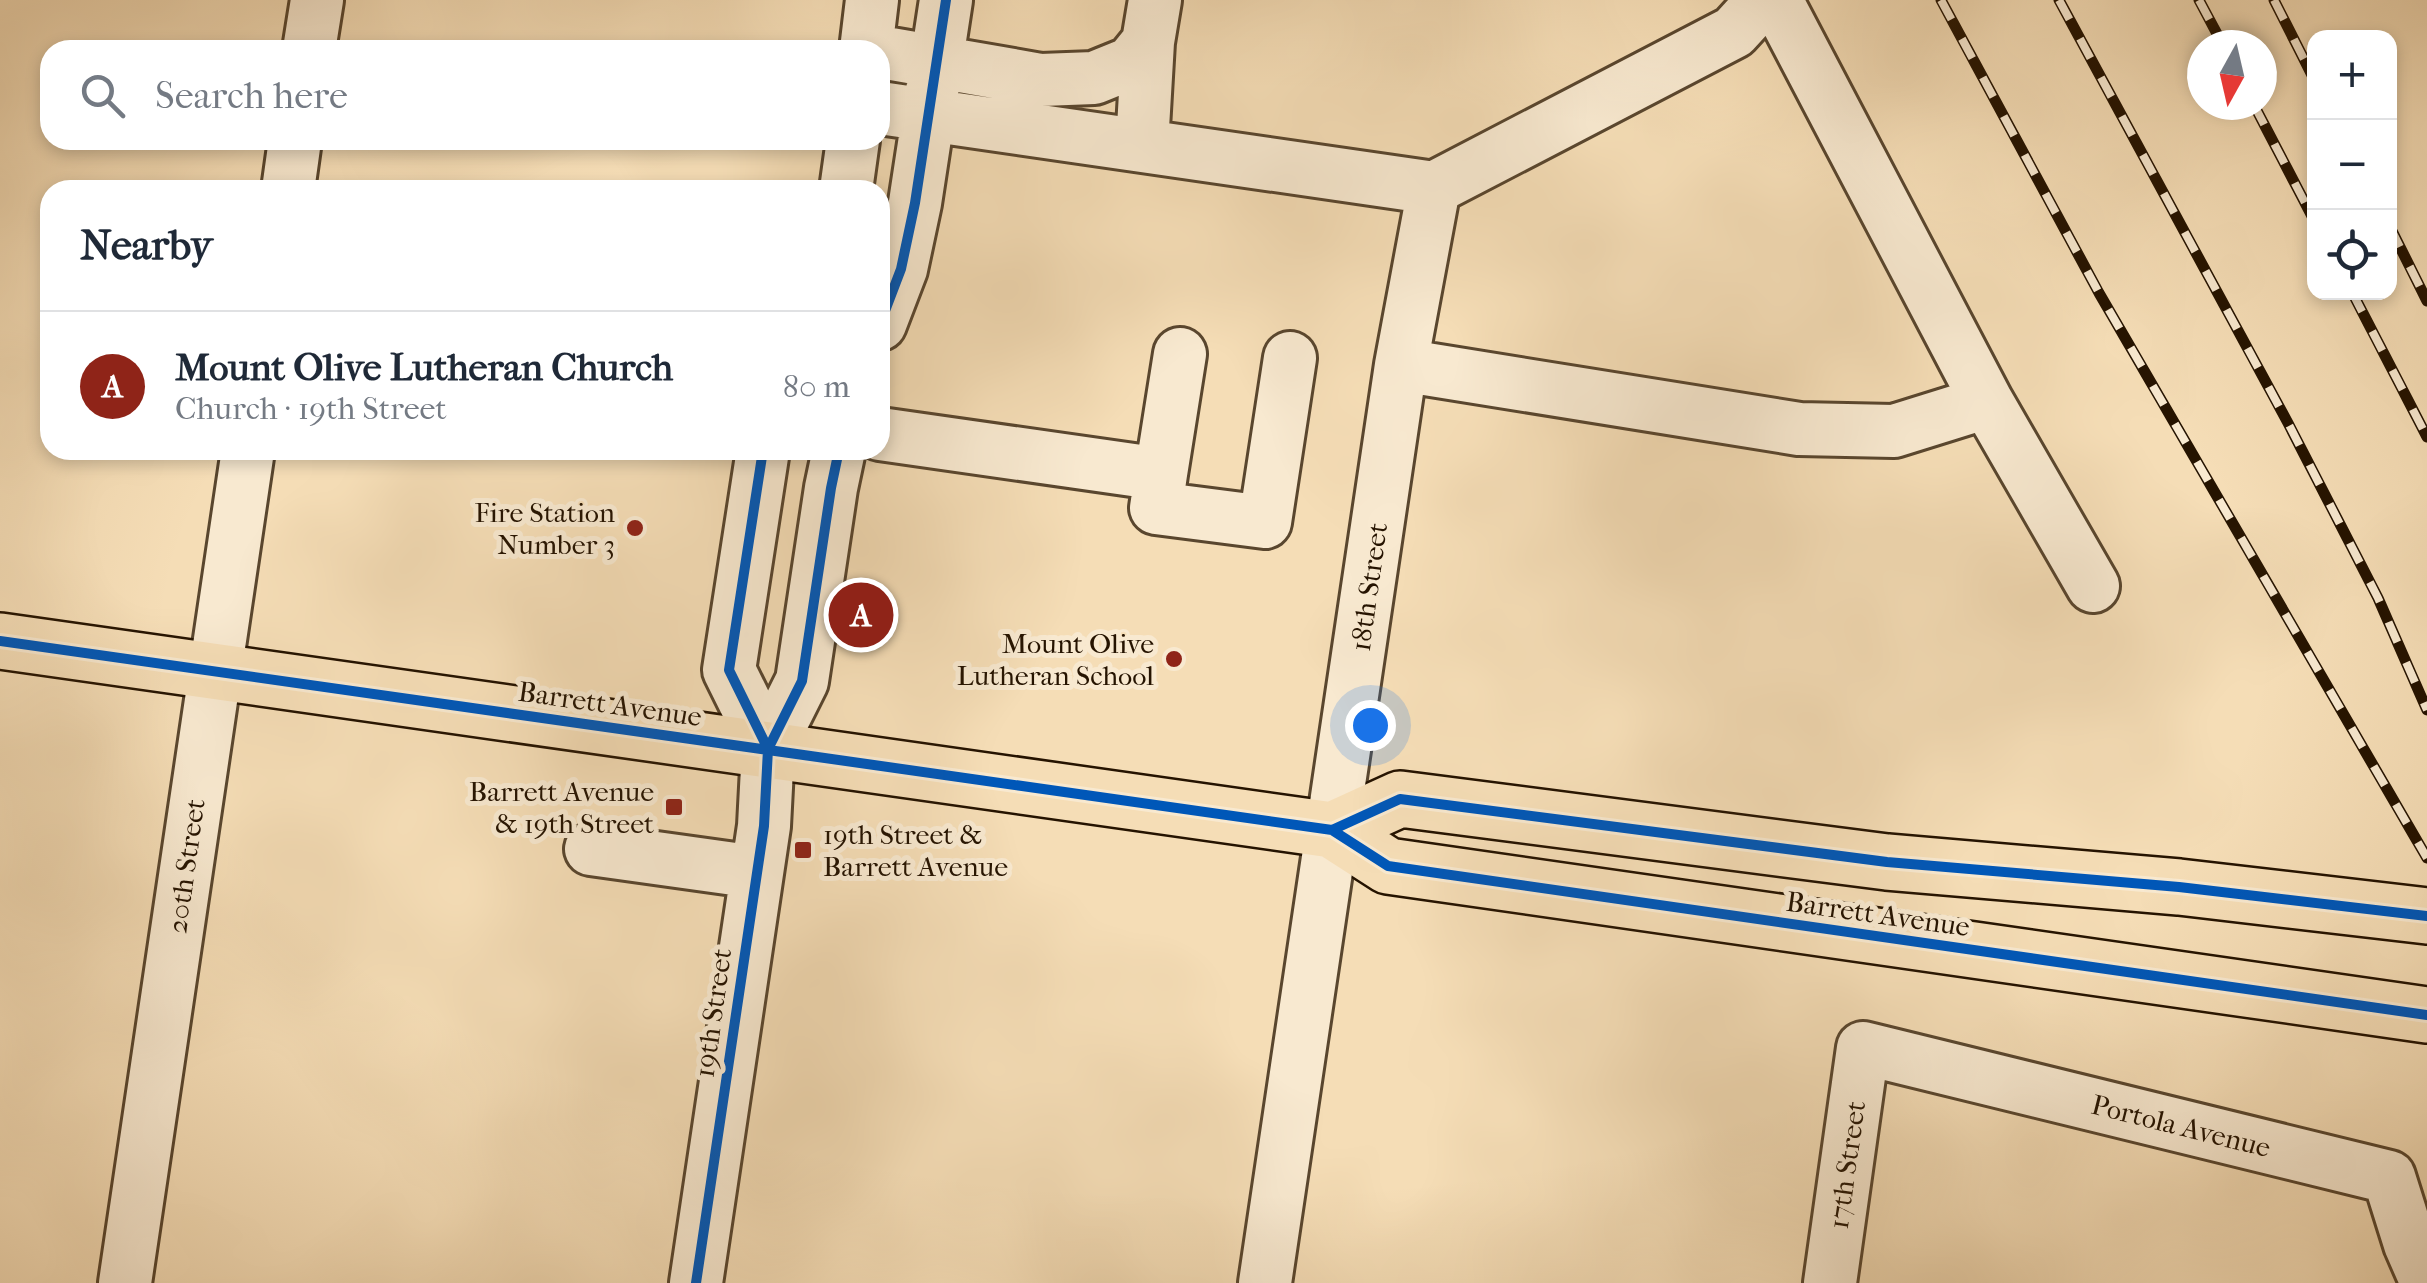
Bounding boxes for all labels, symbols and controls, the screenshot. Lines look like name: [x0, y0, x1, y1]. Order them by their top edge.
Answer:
north arrow: [2187, 30, 2277, 120]
map controls: [2307, 30, 2397, 300]
button: +: [2307, 30, 2397, 120]
search box: [40, 40, 890, 150]
icon: search: [75, 68, 130, 123]
text: Search here: [155, 73, 348, 118]
button: −: [2307, 120, 2397, 210]
button: locate: [2307, 210, 2397, 300]
text: Nearby: [80, 221, 212, 270]
text: Mount Olive Lutheran Church: [175, 345, 673, 390]
text: A: [102, 368, 123, 405]
text: 80 m: [783, 368, 850, 405]
text: Church · 19th Street: [175, 390, 447, 427]
place label: Fire Station Number 3: [474, 496, 615, 561]
marker: Fire Station Number 3: [624, 517, 646, 539]
street label: 18th Street: [1344, 520, 1394, 654]
pin: A: [828, 578, 894, 652]
place label: Mount Olive Lutheran School: [957, 627, 1154, 692]
marker: Mount Olive Lutheran School: [1163, 648, 1185, 670]
street label: Barrett Avenue: [516, 675, 704, 733]
your location: [1345, 700, 1396, 751]
place label: Barrett Avenue & 19th Street: [469, 775, 654, 840]
marker: Barrett Avenue & 19th Street: [663, 796, 685, 818]
street label: 20th Street: [160, 797, 212, 935]
place label: 19th Street & Barrett Avenue: [823, 818, 1008, 883]
marker: 19th Street & Barrett Avenue: [792, 839, 814, 861]
street label: Barrett Avenue: [1784, 885, 1972, 943]
street label: 19th Street: [688, 946, 738, 1080]
street label: Portola Avenue: [2088, 1088, 2274, 1164]
street label: 17th Street: [1822, 1099, 1872, 1231]

